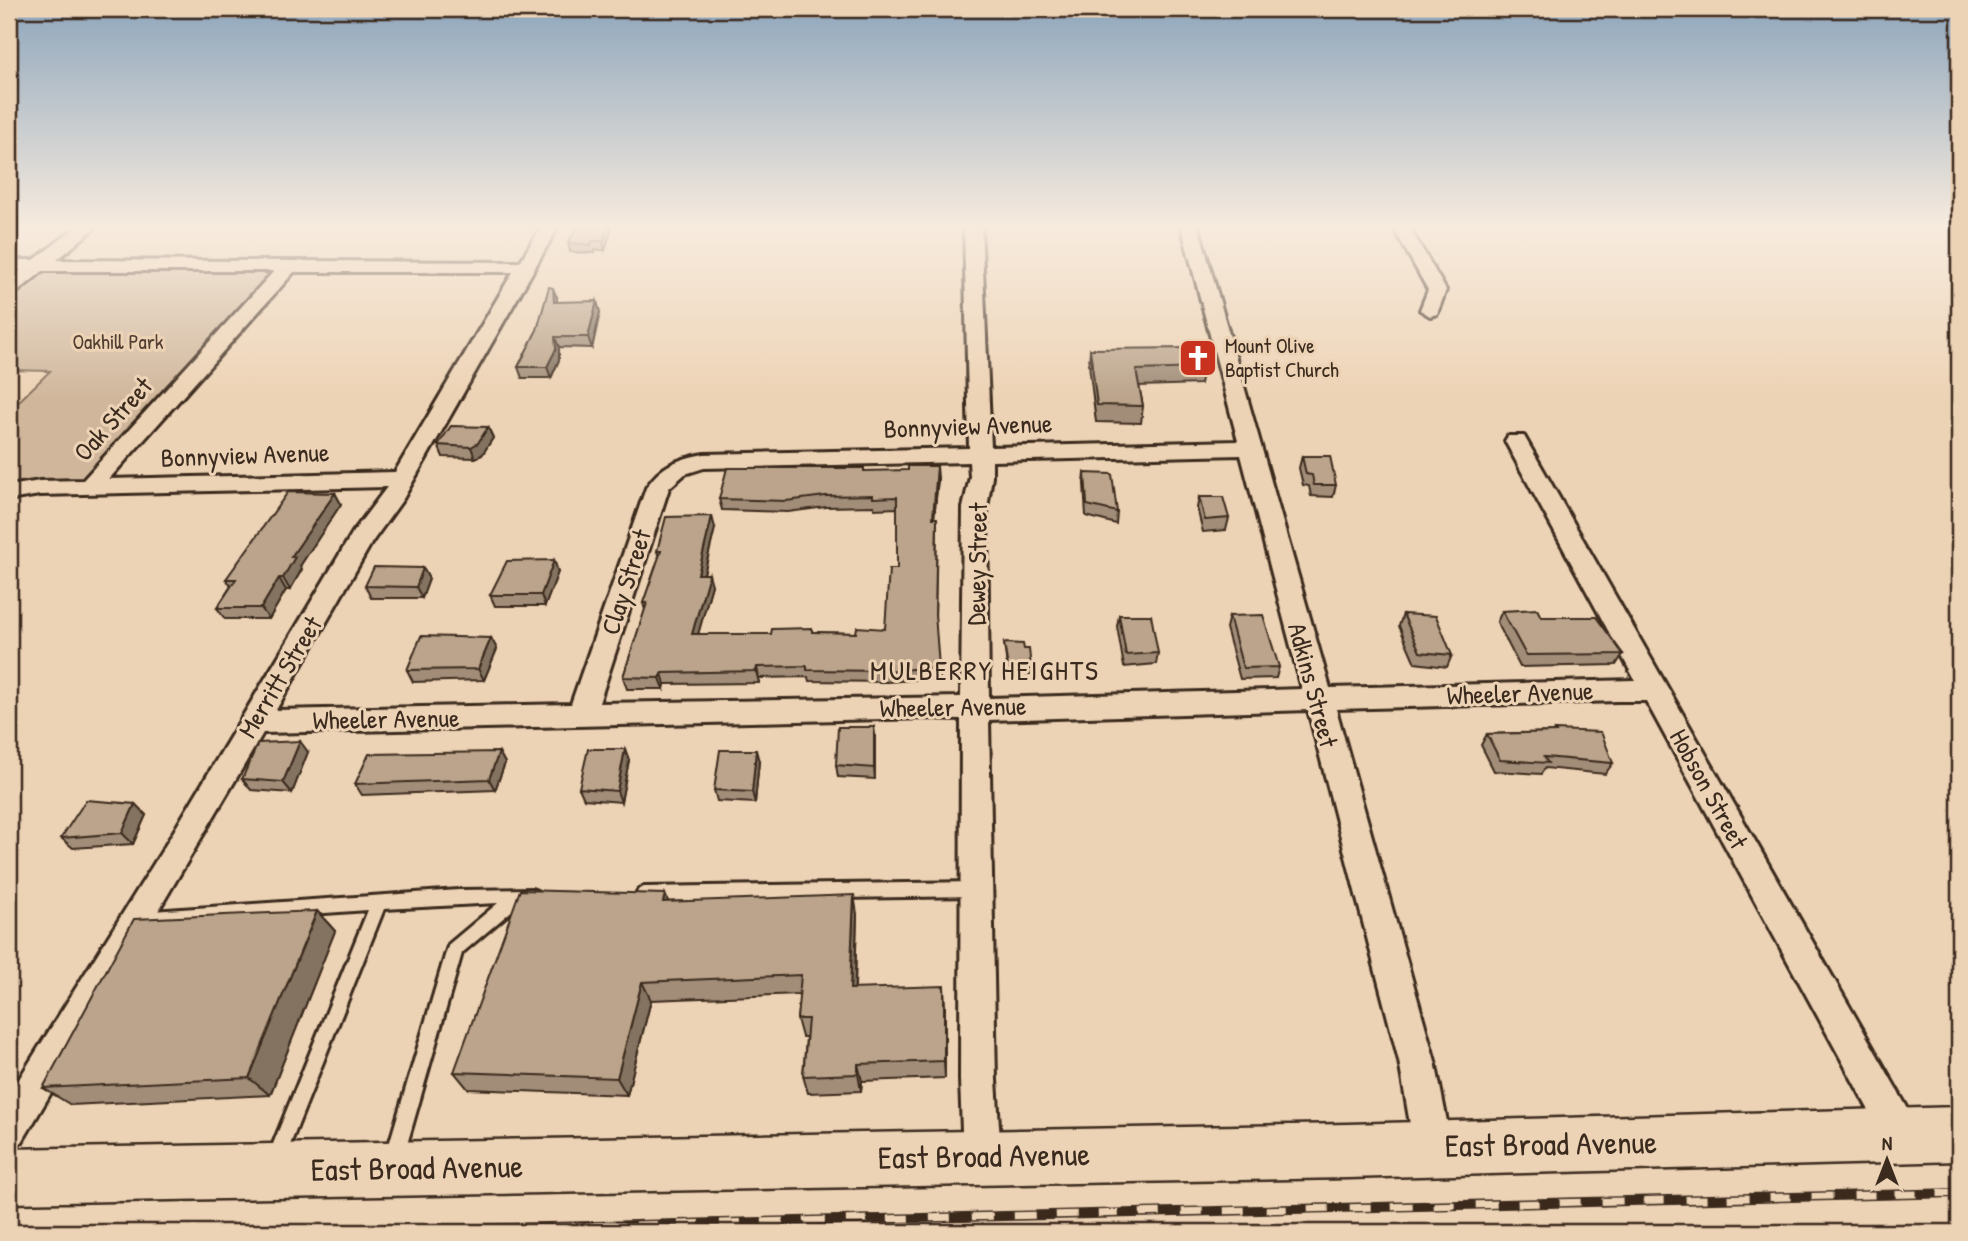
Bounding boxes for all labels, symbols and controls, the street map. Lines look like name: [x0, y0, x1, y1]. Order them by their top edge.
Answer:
park label: Oakhill Park: [72, 327, 164, 356]
place label: Mount Olive Baptist Church: [1225, 331, 1339, 384]
church icon: Mount Olive Baptist Church: [1177, 337, 1219, 379]
street label: Oak Street: [66, 368, 160, 468]
street label: Bonnyview Avenue: [883, 405, 1053, 446]
street label: Bonnyview Avenue: [160, 434, 330, 475]
street label: Dewey Street: [958, 501, 995, 626]
street label: Clay Street: [592, 524, 659, 639]
street label: Merritt Street: [230, 609, 330, 744]
street label: Adkins Street: [1280, 619, 1347, 752]
district label: MULBERRY HEIGHTS: [870, 651, 1100, 689]
street label: Wheeler Avenue: [1446, 672, 1594, 713]
street label: Wheeler Avenue: [879, 688, 1027, 725]
street label: Wheeler Avenue: [312, 700, 460, 737]
street label: Hobson Street: [1662, 723, 1757, 856]
street label: East Broad Avenue: [1444, 1120, 1658, 1167]
north arrow: [1853, 1126, 1923, 1196]
text: N: [1882, 1130, 1892, 1156]
street label: East Broad Avenue: [877, 1132, 1091, 1179]
street label: East Broad Avenue: [310, 1144, 524, 1191]

